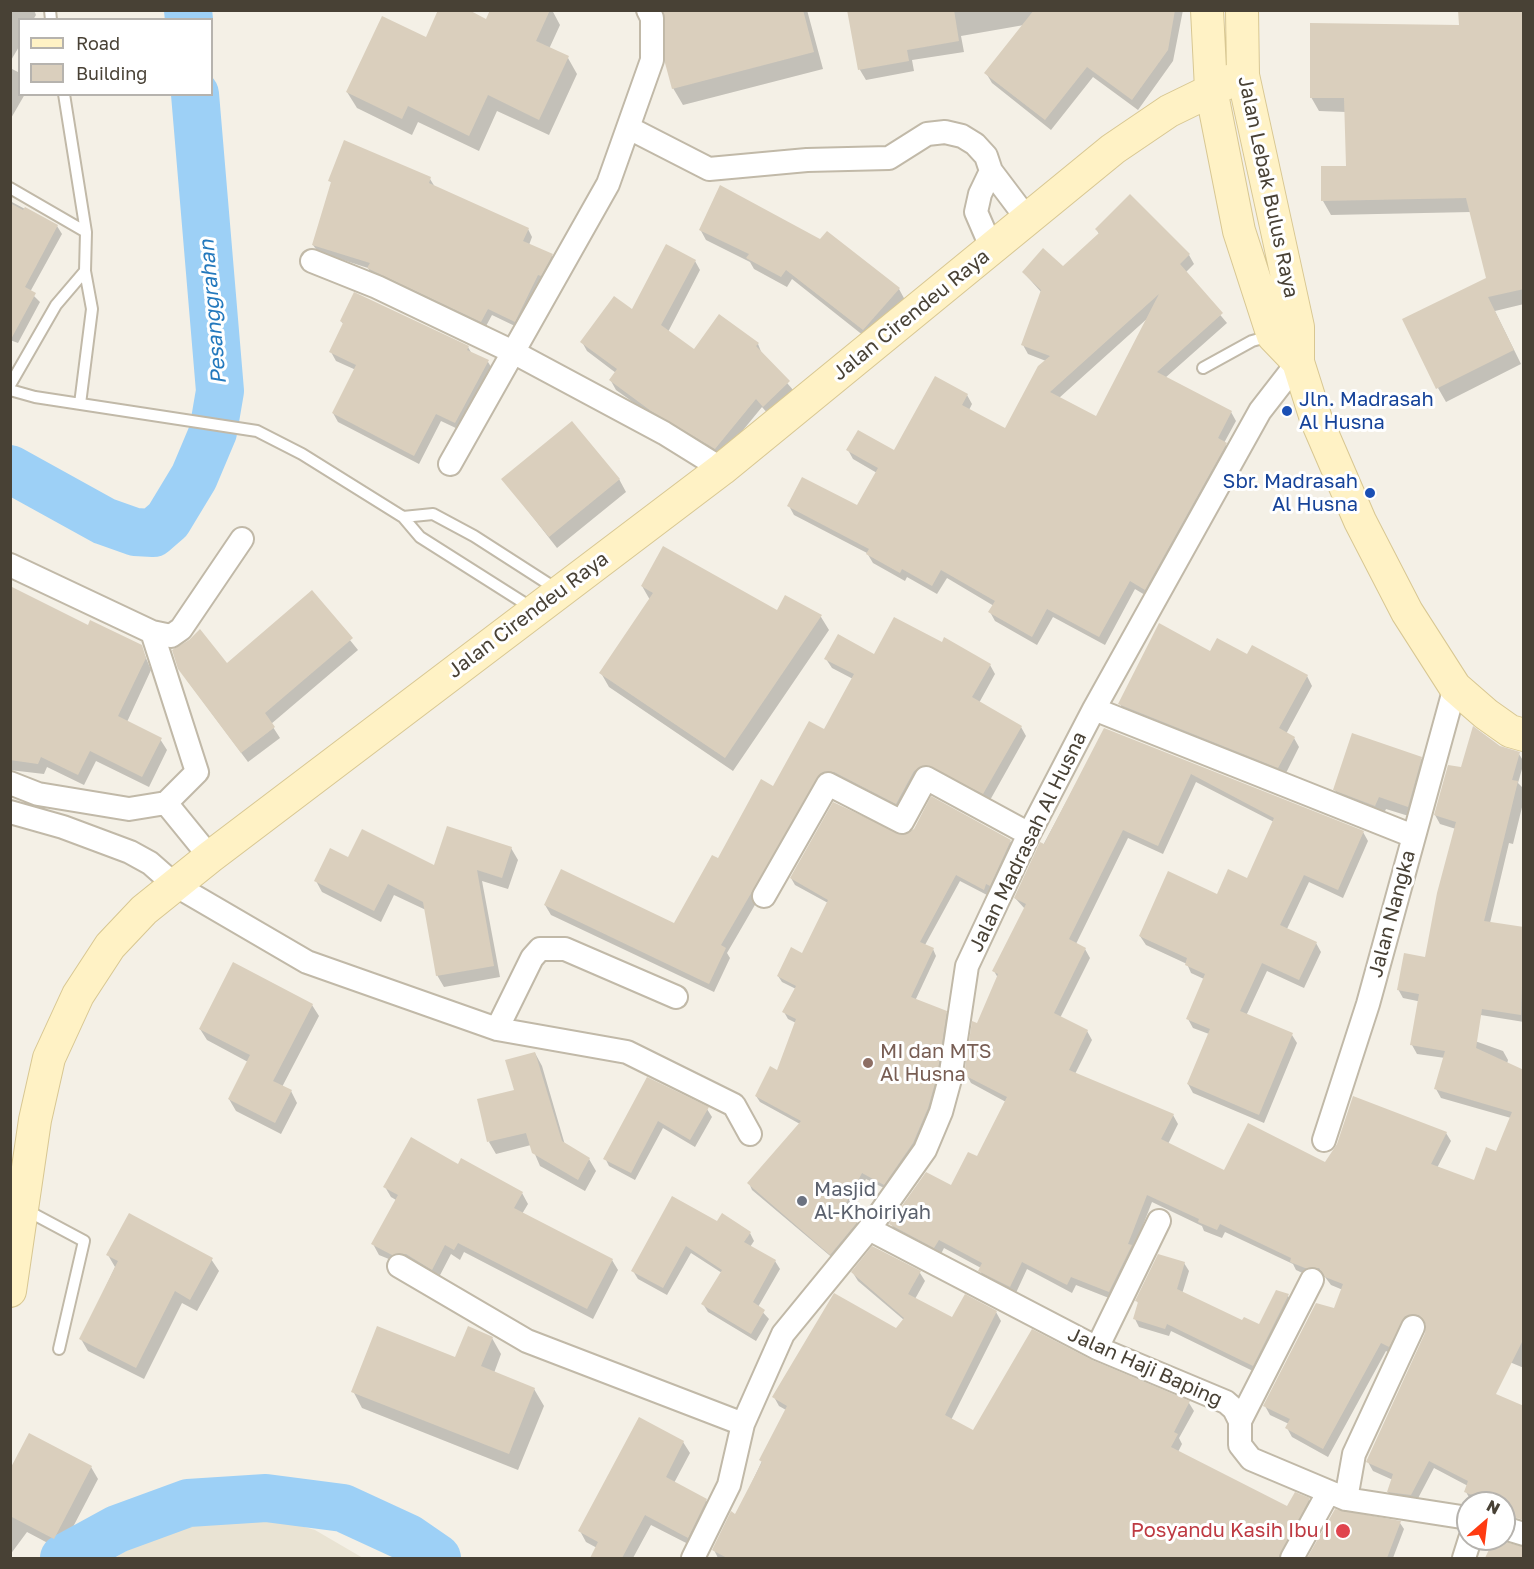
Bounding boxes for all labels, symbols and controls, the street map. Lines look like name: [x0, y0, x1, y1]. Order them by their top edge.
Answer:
legend: [18, 18, 213, 96]
text: Road: [76, 32, 120, 54]
text: Building: [76, 62, 147, 84]
street label: Jalan Lebak Bulus Raya: [1233, 74, 1303, 300]
water label: Pesanggrahan: [194, 239, 232, 385]
street label: Jalan Cirendeu Raya: [828, 244, 994, 386]
place label: Jln. Madrasah Al Husna: [1299, 388, 1434, 435]
marker: Jln. Madrasah Al Husna: [1280, 404, 1294, 418]
place label: Sbr. Madrasah Al Husna: [1223, 470, 1358, 517]
marker: Sbr. Madrasah Al Husna: [1363, 486, 1377, 500]
street label: Jalan Cirendeu Raya: [443, 547, 613, 683]
street label: Jalan Madrasah Al Husna: [964, 728, 1092, 956]
street label: Jalan Nangka: [1363, 848, 1421, 980]
place label: MI dan MTS Al Husna: [880, 1040, 992, 1087]
marker: MI dan MTS Al Husna: [861, 1056, 875, 1070]
place label: Masjid Al-Khoiriyah: [814, 1178, 931, 1225]
marker: Masjid Al-Khoiriyah: [795, 1194, 809, 1208]
street label: Jalan Haji Baping: [1064, 1322, 1226, 1412]
north arrow: [1456, 1491, 1516, 1551]
text: N: [1483, 1495, 1504, 1519]
place label: Posyandu Kasih Ibu I: [1131, 1519, 1330, 1543]
marker: Posyandu Kasih Ibu I: [1334, 1522, 1352, 1540]

